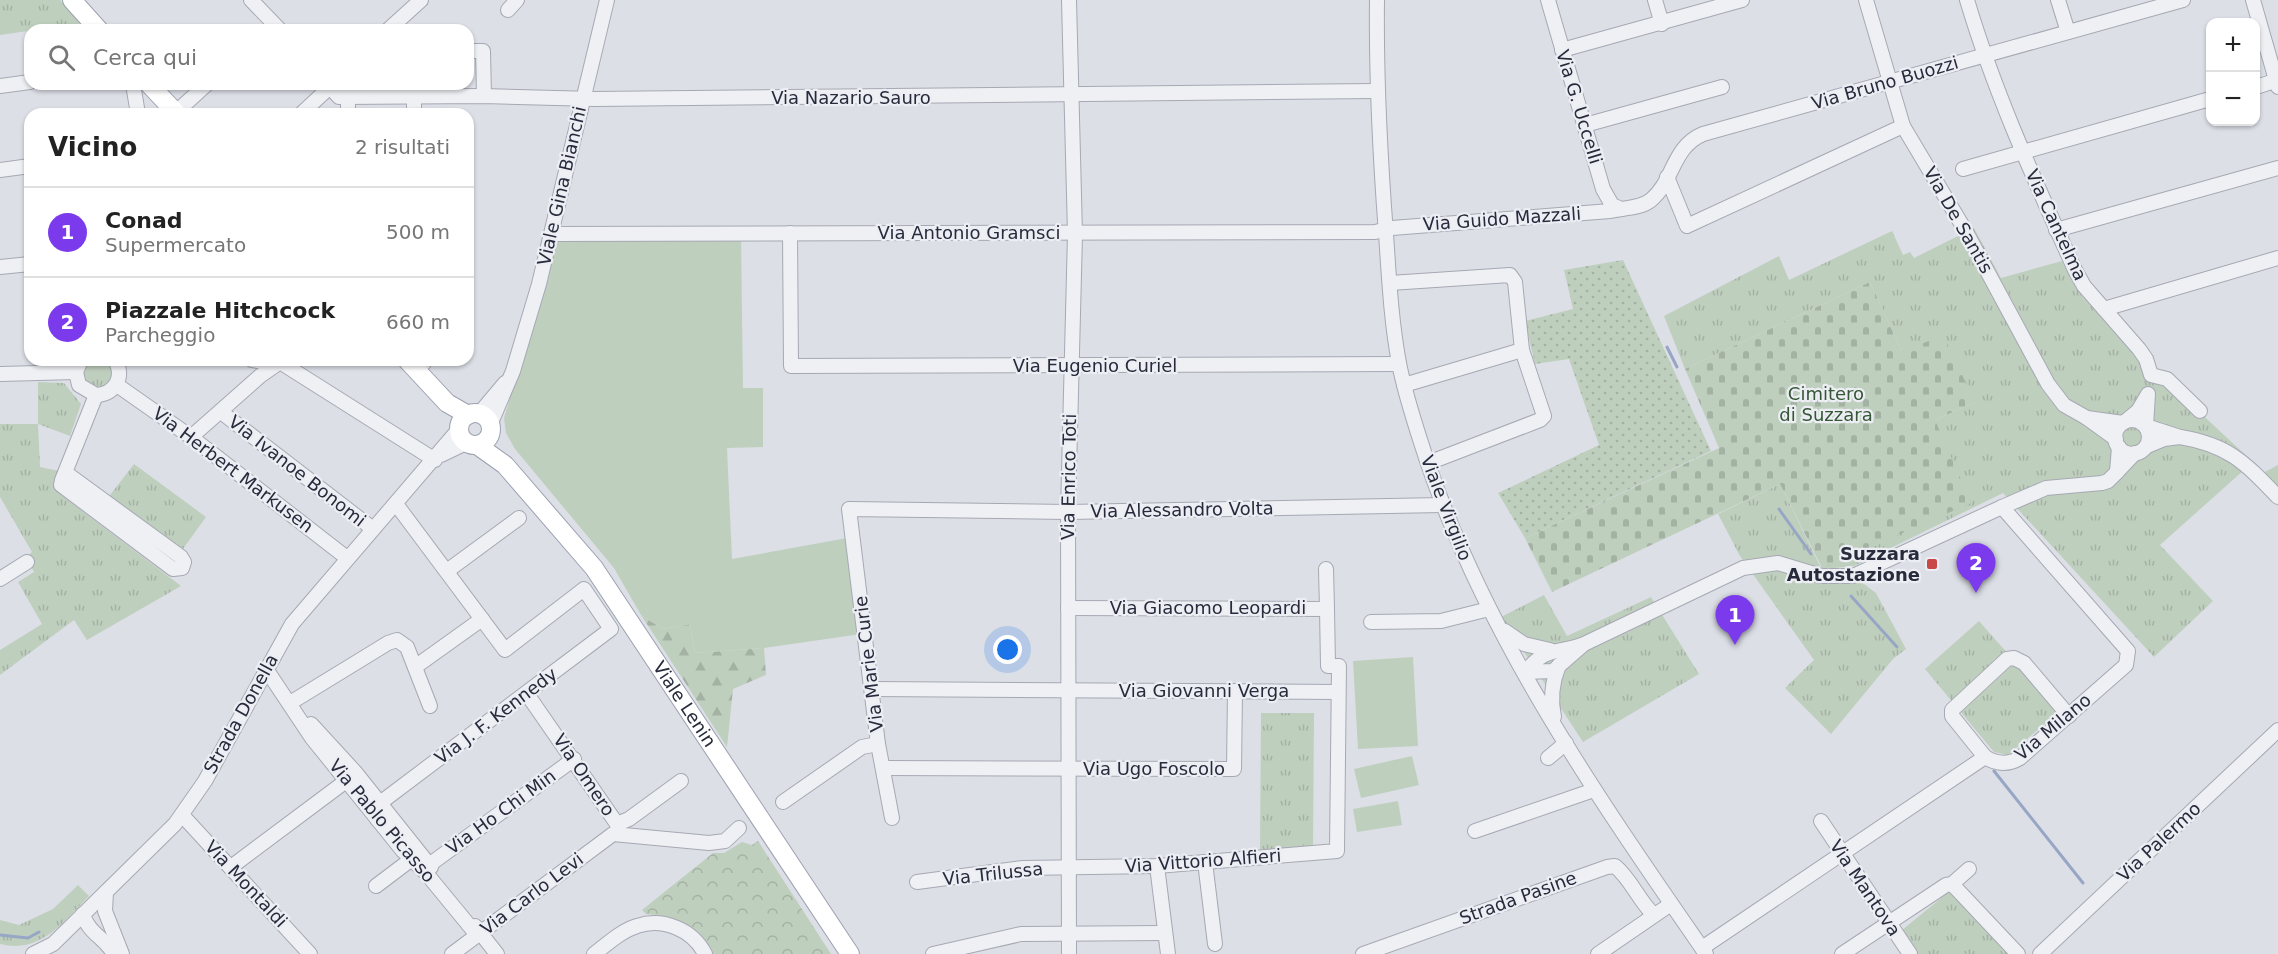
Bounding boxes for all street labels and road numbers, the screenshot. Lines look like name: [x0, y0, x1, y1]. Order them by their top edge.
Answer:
street label: Via G. Uccelli: [1552, 47, 1607, 166]
street label: Via Bruno Buozzi: [1809, 52, 1961, 114]
street label: Via Nazario Sauro: [771, 87, 931, 108]
street label: Viale Gina Bianchi: [533, 104, 590, 268]
street label: Via De Santis: [1919, 163, 1997, 277]
street label: Via Cantelma: [2022, 166, 2091, 284]
street label: Via Guido Mazzali: [1422, 202, 1582, 235]
street label: Via Antonio Gramsci: [878, 222, 1060, 243]
street label: Via Eugenio Curiel: [1013, 355, 1177, 376]
street label: Via Herbert Markusen: [149, 402, 318, 537]
street label: Via Ivanoe Bonomi: [225, 411, 370, 531]
street label: Via Enrico Toti: [1057, 414, 1080, 540]
street label: Viale Virgilio: [1417, 452, 1476, 563]
street label: Via Alessandro Volta: [1090, 497, 1274, 522]
street label: Via Marie Curie: [850, 595, 887, 733]
street label: Via Giacomo Leopardi: [1110, 597, 1306, 618]
street label: Strada Donella: [199, 650, 282, 777]
street label: Viale Lenin: [649, 657, 721, 751]
street label: Via J. F. Kennedy: [431, 663, 561, 768]
street label: Via Giovanni Verga: [1119, 680, 1289, 701]
street label: Via Milano: [2010, 689, 2095, 764]
street label: Via Omero: [549, 730, 620, 820]
street label: Via Pablo Picasso: [325, 755, 440, 886]
street label: Via Ugo Foscolo: [1083, 758, 1225, 779]
street label: Via Ho Chi Min: [442, 765, 560, 858]
street label: Via Palermo: [2113, 798, 2205, 886]
street label: Via Montaldi: [201, 836, 292, 931]
street label: Via Mantova: [1826, 836, 1905, 940]
street label: Via Vittorio Alfieri: [1124, 845, 1282, 876]
street label: Via Carlo Levi: [476, 848, 587, 939]
street label: Via Trilussa: [942, 858, 1044, 889]
street label: Strada Pasine: [1456, 867, 1579, 928]

